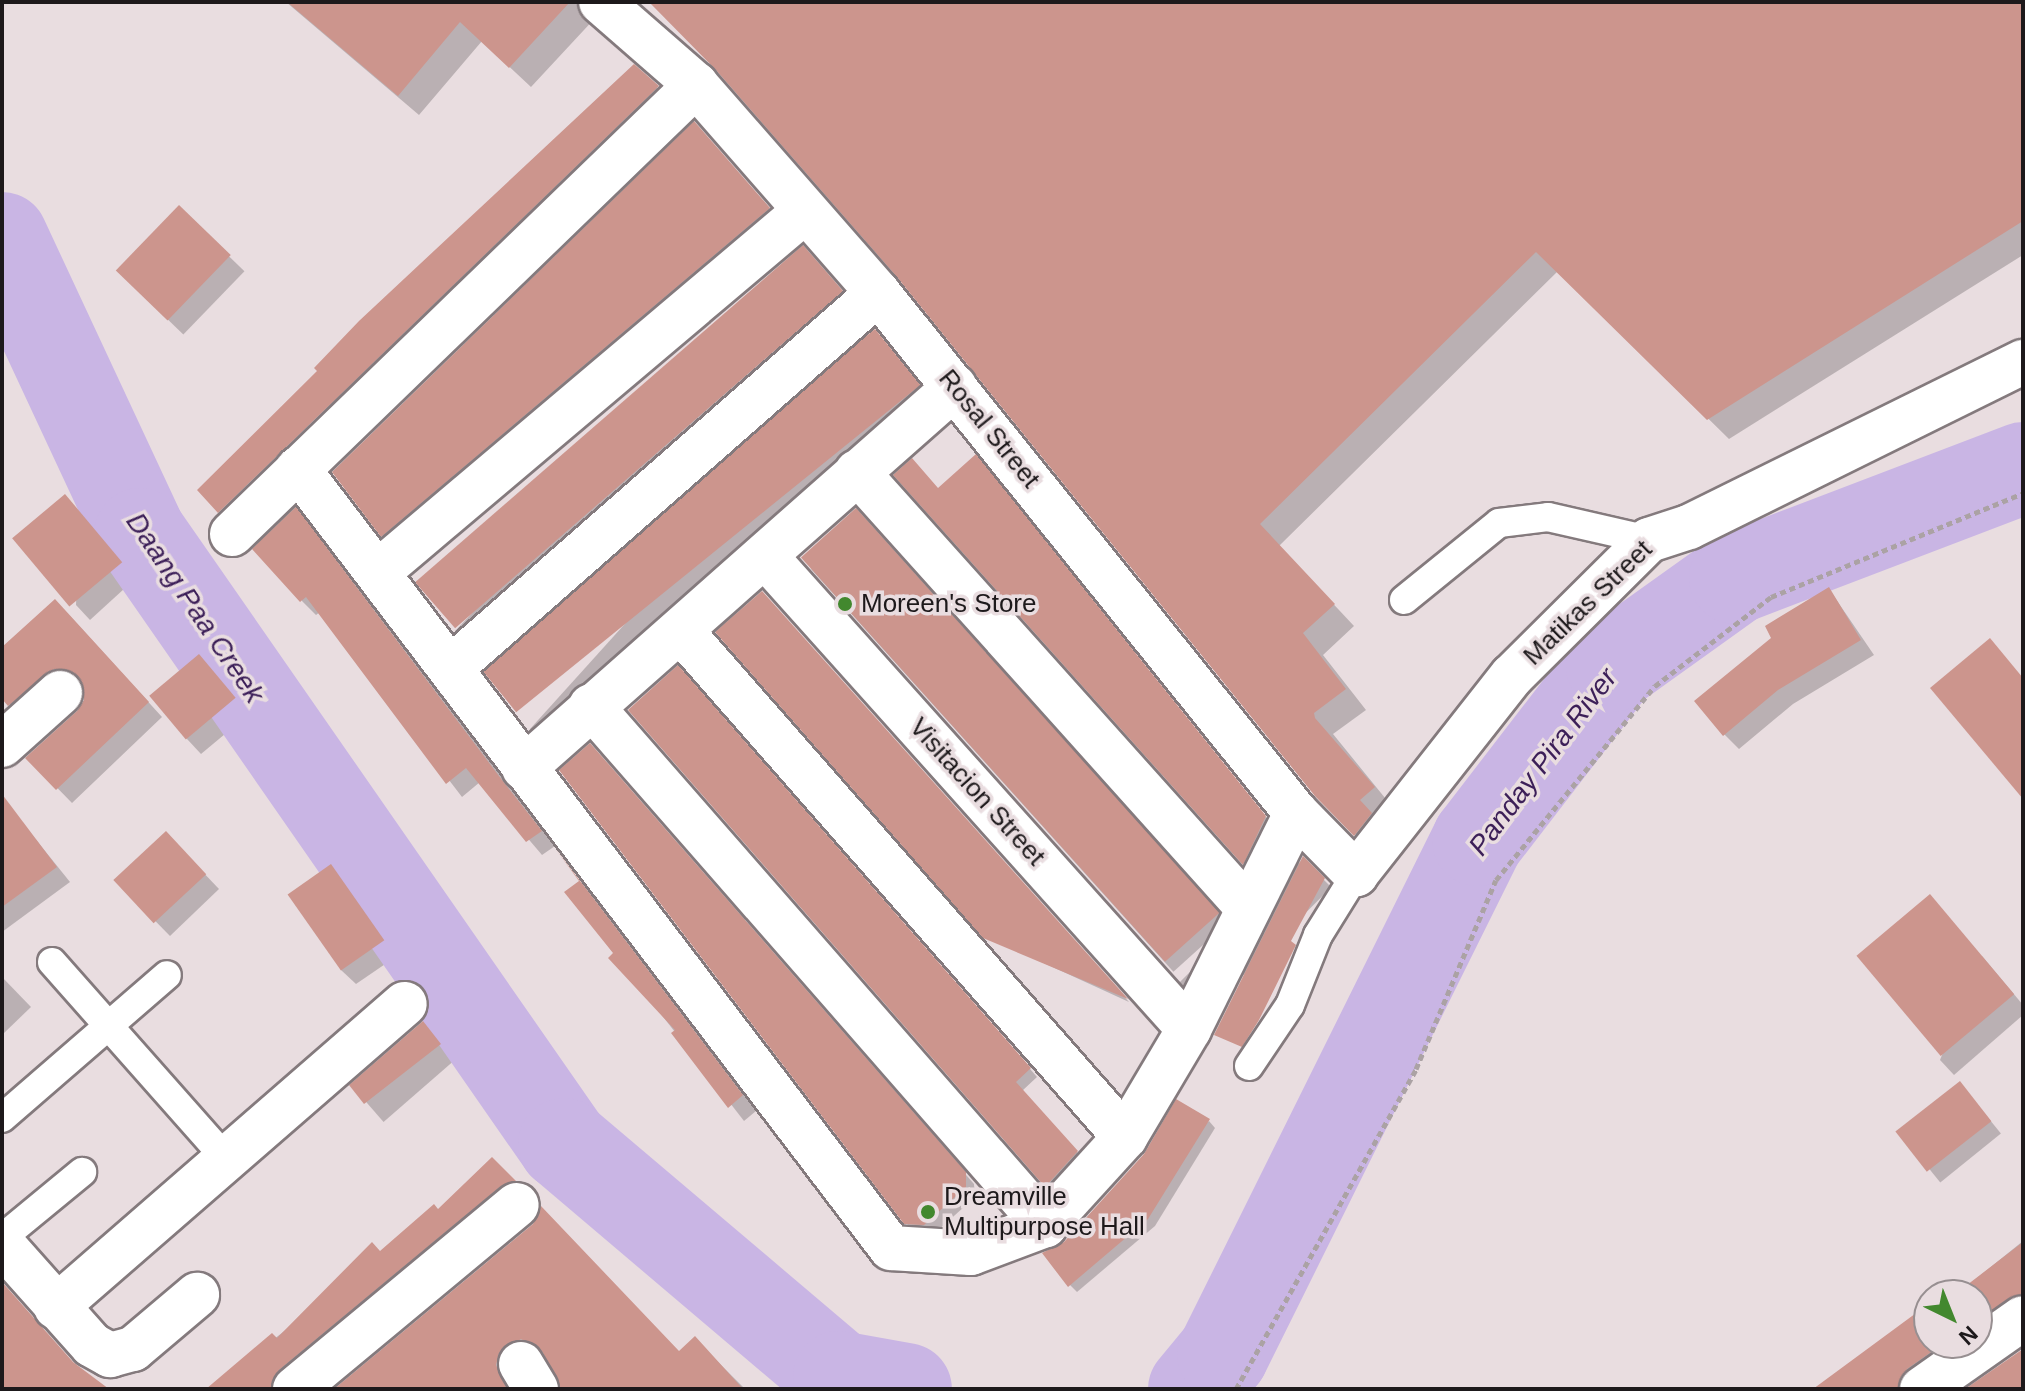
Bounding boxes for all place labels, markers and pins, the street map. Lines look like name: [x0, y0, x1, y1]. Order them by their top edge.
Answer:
place label: Moreen's Store: [861, 588, 1036, 620]
marker: Moreen's Store: [836, 595, 854, 613]
place label: Dreamville Multipurpose Hall: [944, 1181, 1145, 1242]
marker: Dreamville Multipurpose Hall: [919, 1203, 937, 1221]

